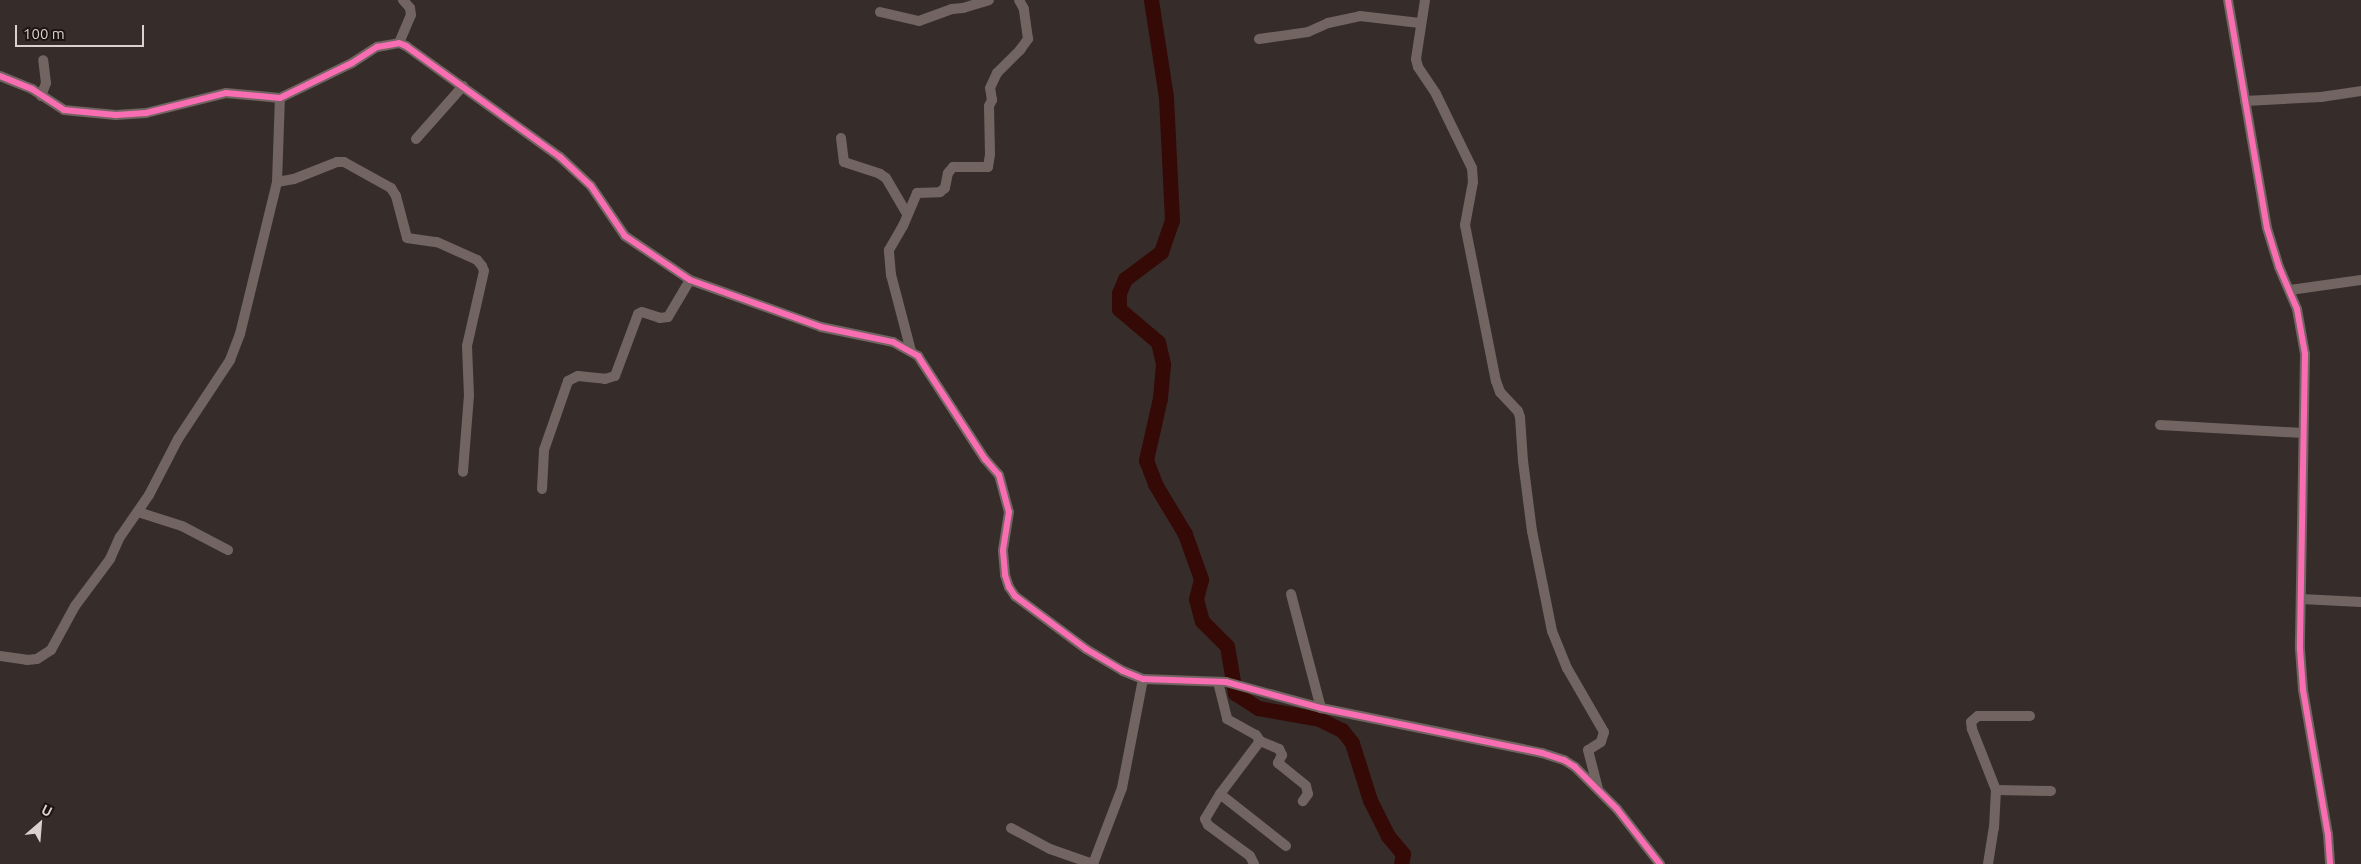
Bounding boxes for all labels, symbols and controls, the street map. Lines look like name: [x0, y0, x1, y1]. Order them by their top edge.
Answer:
scale bar: [18, 15, 146, 47]
text: 100 m: [23, 25, 65, 42]
north arrow: [15, 799, 65, 849]
text: U: [39, 801, 55, 820]

